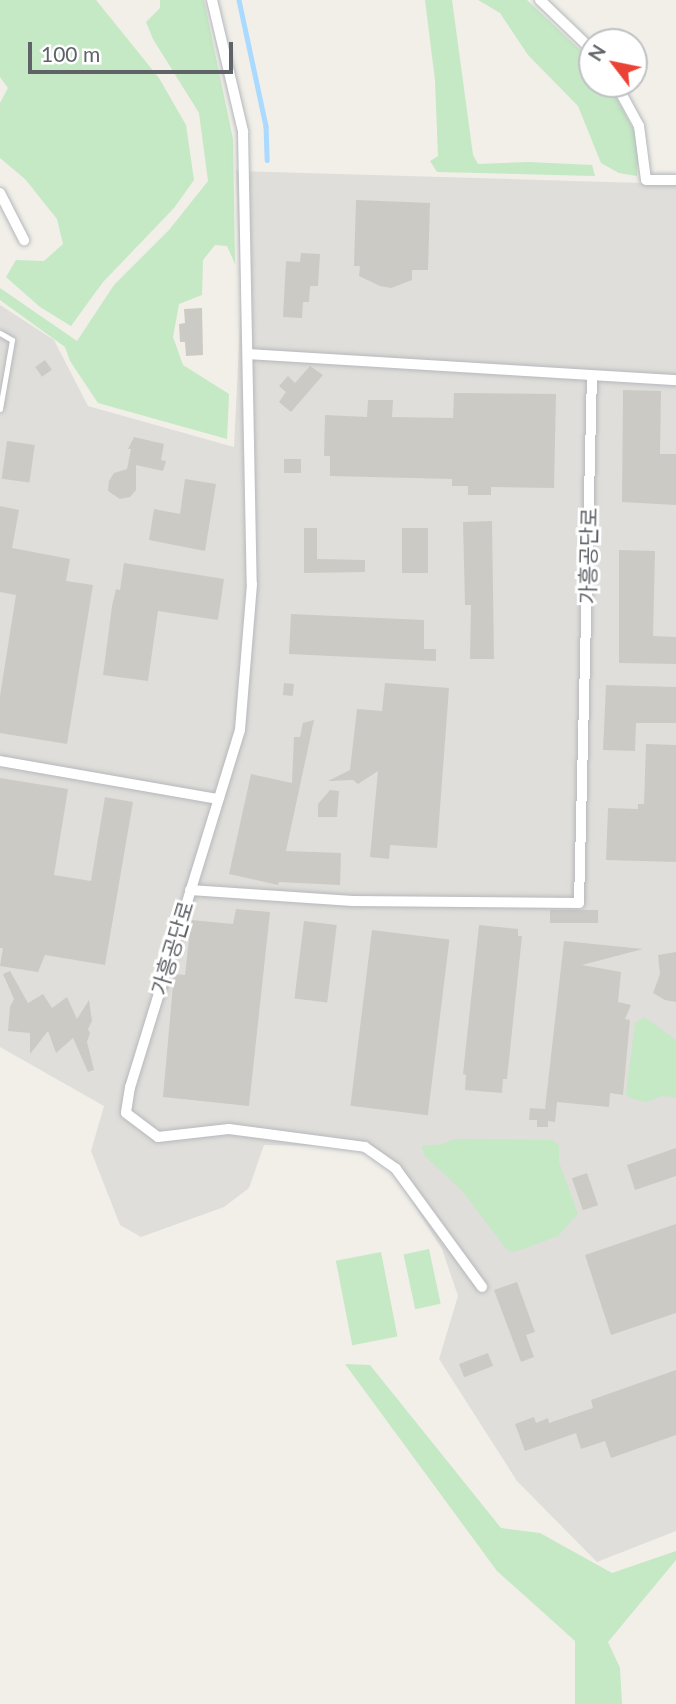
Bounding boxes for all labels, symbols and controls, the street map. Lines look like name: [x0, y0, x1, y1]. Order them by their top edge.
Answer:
scale bar: [32, 28, 236, 72]
north arrow: [578, 28, 648, 98]
text: N: [583, 40, 610, 65]
text: 100 m: [41, 41, 100, 66]
street label: 가흥공단로: [575, 507, 601, 605]
street label: 가흥공단로: [146, 898, 198, 998]

